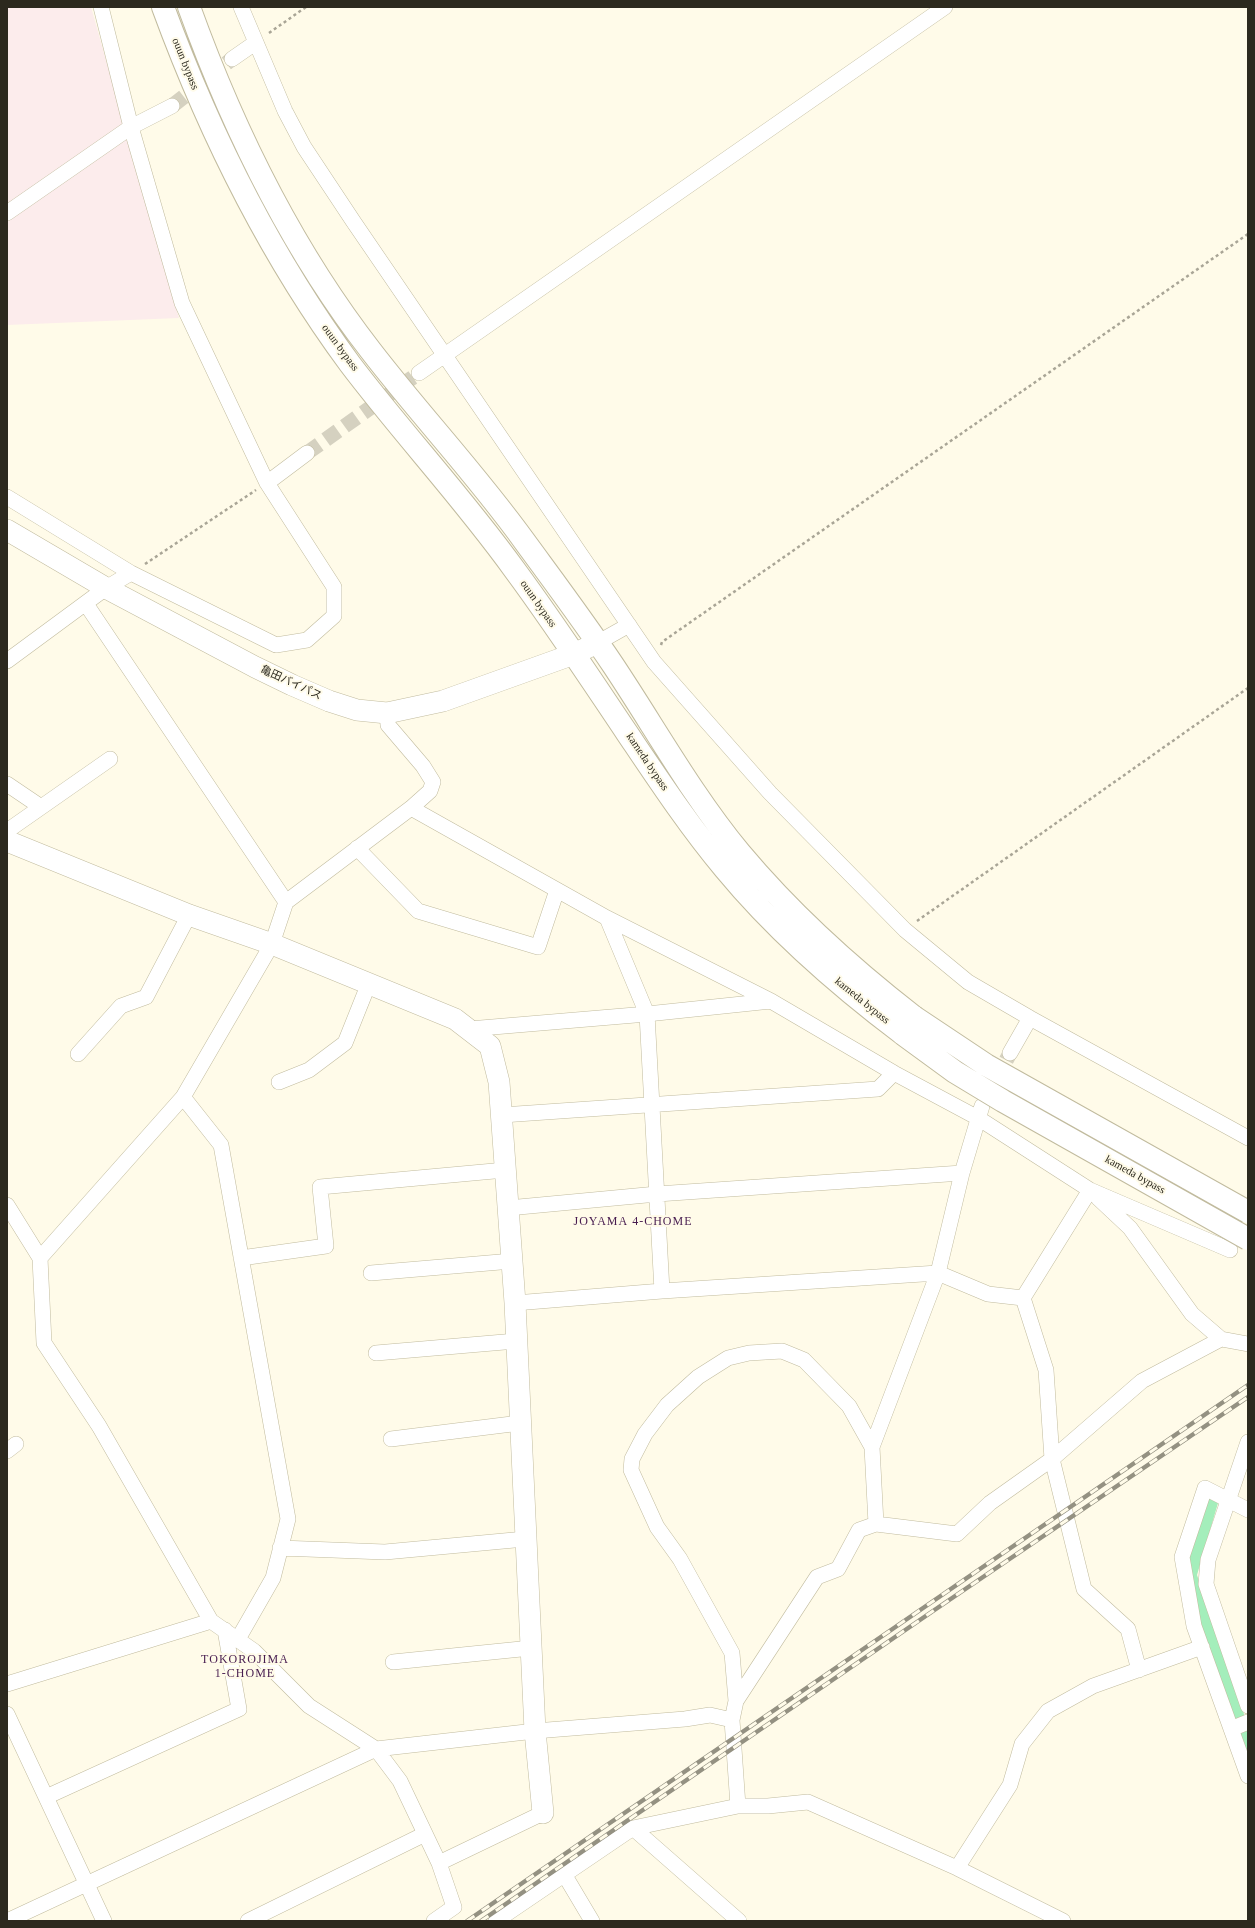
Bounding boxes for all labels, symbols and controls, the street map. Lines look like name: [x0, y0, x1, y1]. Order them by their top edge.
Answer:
street label: ouun bypass: [169, 36, 201, 92]
street label: ouun bypass: [319, 322, 361, 374]
street label: ouun bypass: [517, 578, 559, 630]
street label: 亀田バイパス: [258, 663, 324, 703]
street label: kameda bypass: [623, 731, 671, 793]
street label: kameda bypass: [832, 975, 892, 1027]
street label: kameda bypass: [1103, 1153, 1167, 1197]
district label: JOYAMA 4-CHOME: [573, 1215, 693, 1229]
district label: TOKOROJIMA 1-CHOME: [201, 1653, 289, 1681]

